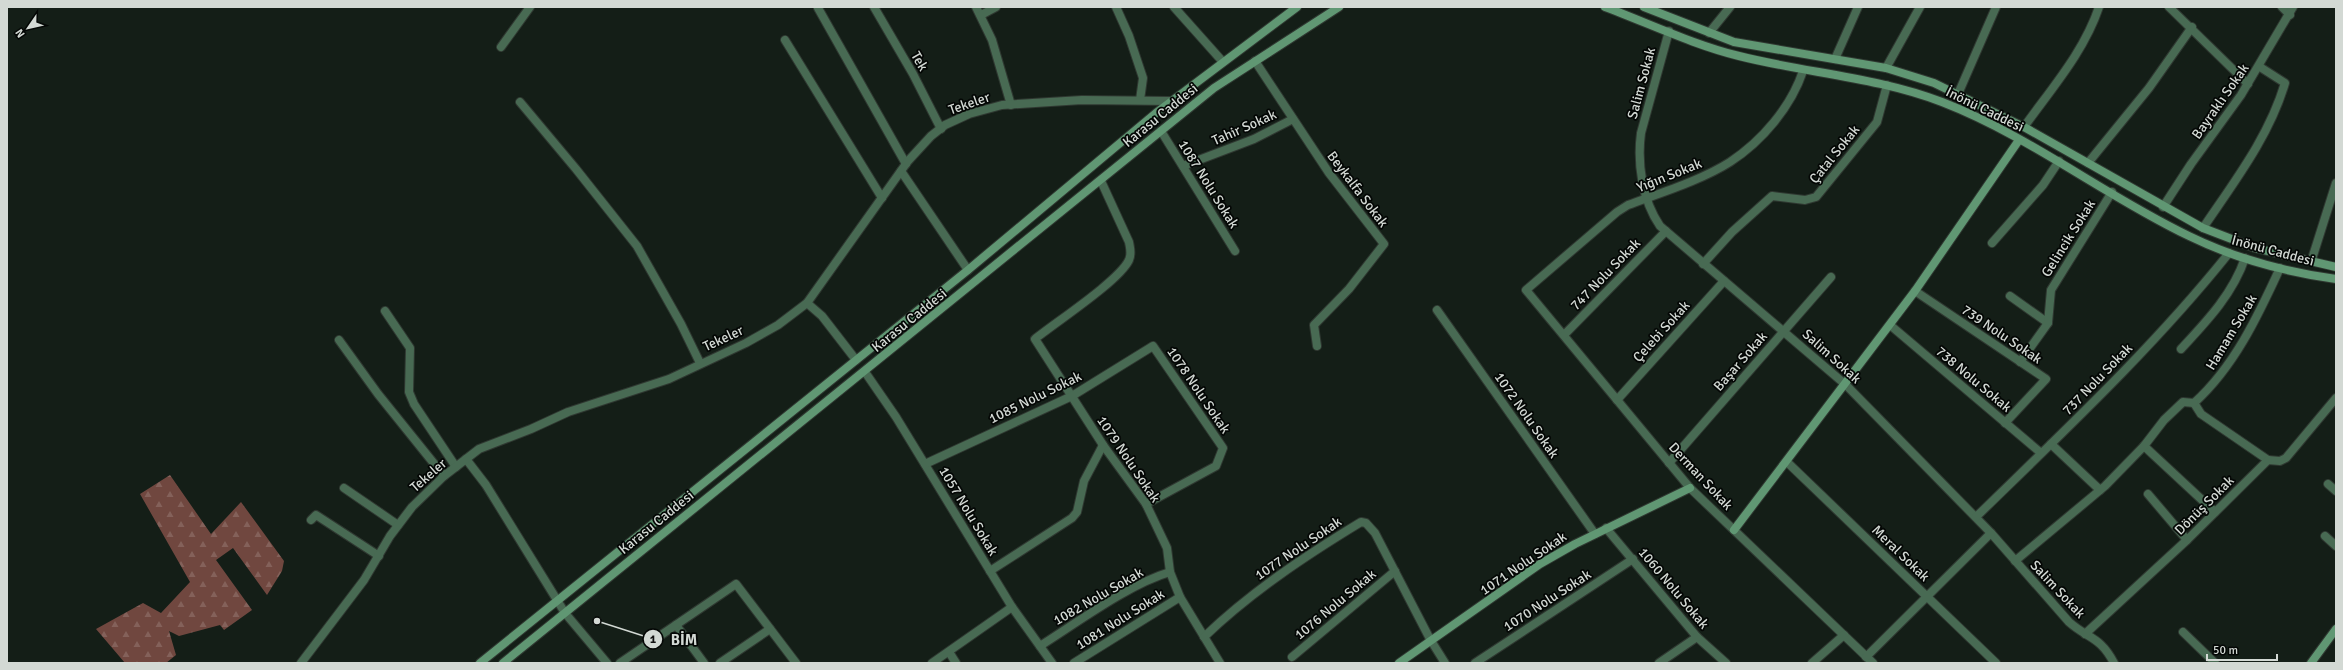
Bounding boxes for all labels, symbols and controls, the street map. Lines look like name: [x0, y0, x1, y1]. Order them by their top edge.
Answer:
north arrow: [8, 8, 48, 48]
text: N: [13, 27, 28, 40]
street label: Salim Sokak: [1624, 46, 1659, 121]
street label: Tek: [907, 48, 932, 74]
street label: Bayraklı Sokak: [2188, 60, 2253, 142]
street label: Karasu Caddesi: [1119, 80, 1201, 151]
street label: İnönü Caddesi: [1943, 83, 2027, 136]
street label: Tekeler: [946, 88, 993, 118]
street label: Tahir Sokak: [1209, 106, 1279, 149]
street label: Çatal Sokak: [1806, 121, 1863, 187]
street label: 1087 Nolu Sokak: [1175, 137, 1243, 232]
street label: Beykalfa Sokak: [1323, 148, 1392, 231]
street label: Yığın Sokak: [1634, 155, 1704, 196]
street label: Gelincik Sokak: [2038, 196, 2099, 280]
street label: İnönü Caddesi: [2230, 231, 2316, 270]
street label: 747 Nolu Sokak: [1567, 235, 1644, 314]
street label: Karasu Caddesi: [868, 285, 950, 356]
street label: Hamam Sokak: [2202, 291, 2261, 373]
street label: Çelebi Sokak: [1629, 297, 1693, 366]
street label: 739 Nolu Sokak: [1958, 301, 2045, 368]
street label: Tekeler: [700, 321, 747, 355]
street label: Salim Sokak: [1799, 326, 1865, 387]
street label: Başar Sokak: [1710, 328, 1771, 395]
street label: 737 Nolu Sokak: [2059, 340, 2136, 419]
street label: 738 Nolu Sokak: [1932, 343, 2015, 416]
street label: 1078 Nolu Sokak: [1163, 344, 1234, 437]
street label: 1085 Nolu Sokak: [986, 368, 1084, 427]
street label: 1072 Nolu Sokak: [1491, 369, 1563, 462]
street label: 1079 Nolu Sokak: [1093, 413, 1164, 506]
street label: Derman Sokak: [1665, 439, 1736, 514]
street label: Tekeler: [407, 454, 451, 496]
street label: 1057 Nolu Sokak: [935, 464, 1002, 559]
street label: Dönüş Sokak: [2171, 472, 2238, 539]
street label: Karasu Caddesi: [615, 487, 697, 558]
street label: 1077 Nolu Sokak: [1252, 513, 1345, 584]
street label: Meral Sokak: [1868, 522, 1933, 585]
street label: 1071 Nolu Sokak: [1477, 528, 1570, 599]
street label: 1060 Nolu Sokak: [1635, 544, 1713, 632]
street label: Salim Sokak: [2026, 557, 2089, 622]
street label: 1082 Nolu Sokak: [1050, 564, 1146, 629]
street label: 1076 Nolu Sokak: [1291, 565, 1379, 643]
street label: 1070 Nolu Sokak: [1500, 566, 1594, 635]
street label: 1081 Nolu Sokak: [1073, 585, 1168, 653]
callout: BİM: [643, 626, 705, 653]
text: BİM: [671, 631, 697, 649]
text: 1: [650, 632, 657, 647]
scale bar: [2207, 636, 2277, 662]
text: 50 m: [2213, 643, 2238, 658]

